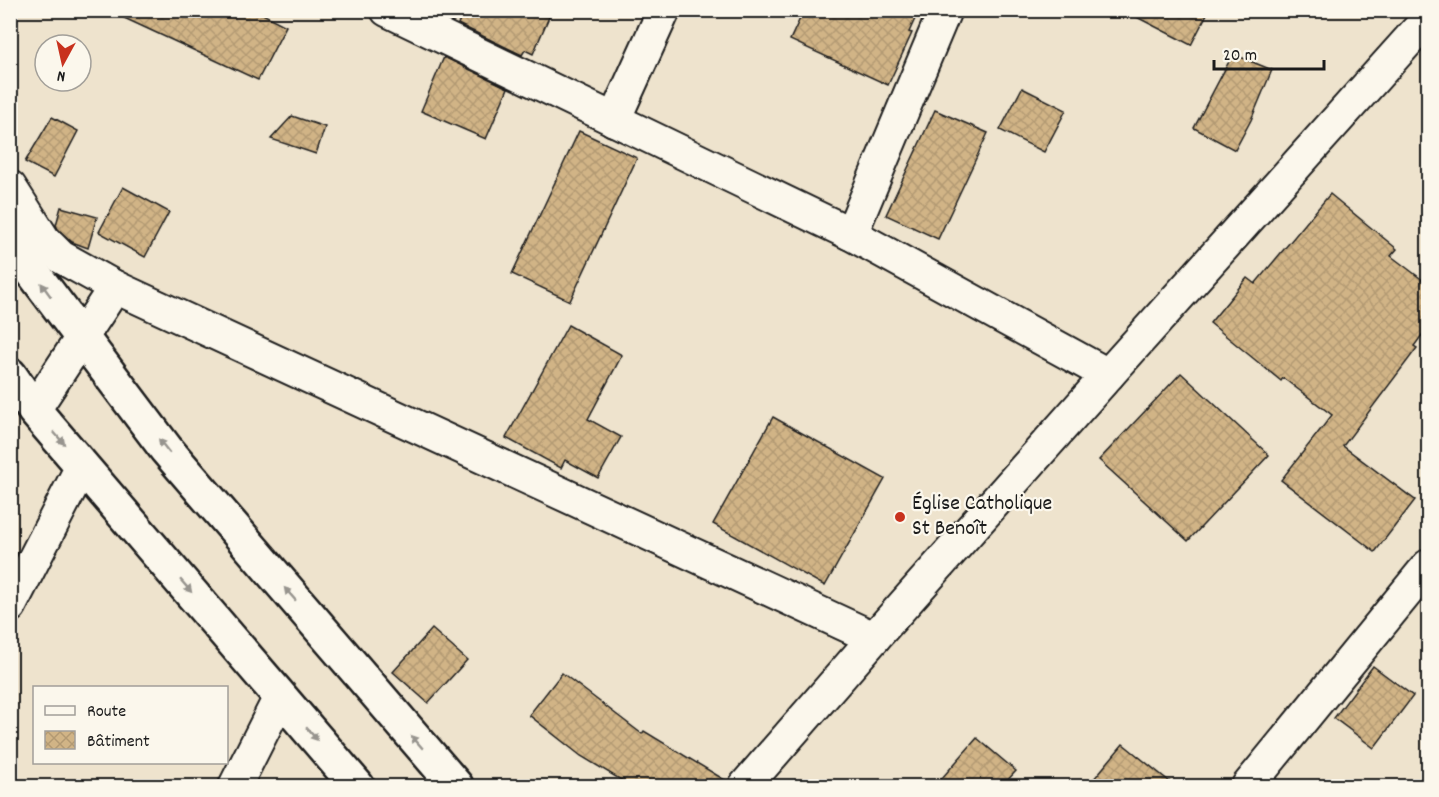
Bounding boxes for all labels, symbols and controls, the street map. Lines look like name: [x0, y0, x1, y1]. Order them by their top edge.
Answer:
north arrow: [33, 33, 93, 93]
scale bar: [1214, 33, 1324, 71]
text: 20 m: [1223, 44, 1257, 69]
text: N: [56, 63, 67, 87]
one-way arrow: [40, 283, 52, 299]
one-way arrow: [52, 430, 65, 446]
one-way arrow: [157, 438, 170, 454]
place label: Église Catholique St Benoît: [912, 489, 1052, 545]
marker: Église Catholique St Benoît: [893, 510, 907, 524]
one-way arrow: [179, 578, 192, 594]
one-way arrow: [284, 586, 297, 602]
legend: [33, 686, 228, 764]
text: Route: [87, 700, 126, 725]
one-way arrow: [306, 726, 319, 742]
text: Bâtiment: [87, 730, 150, 755]
one-way arrow: [411, 734, 424, 750]

